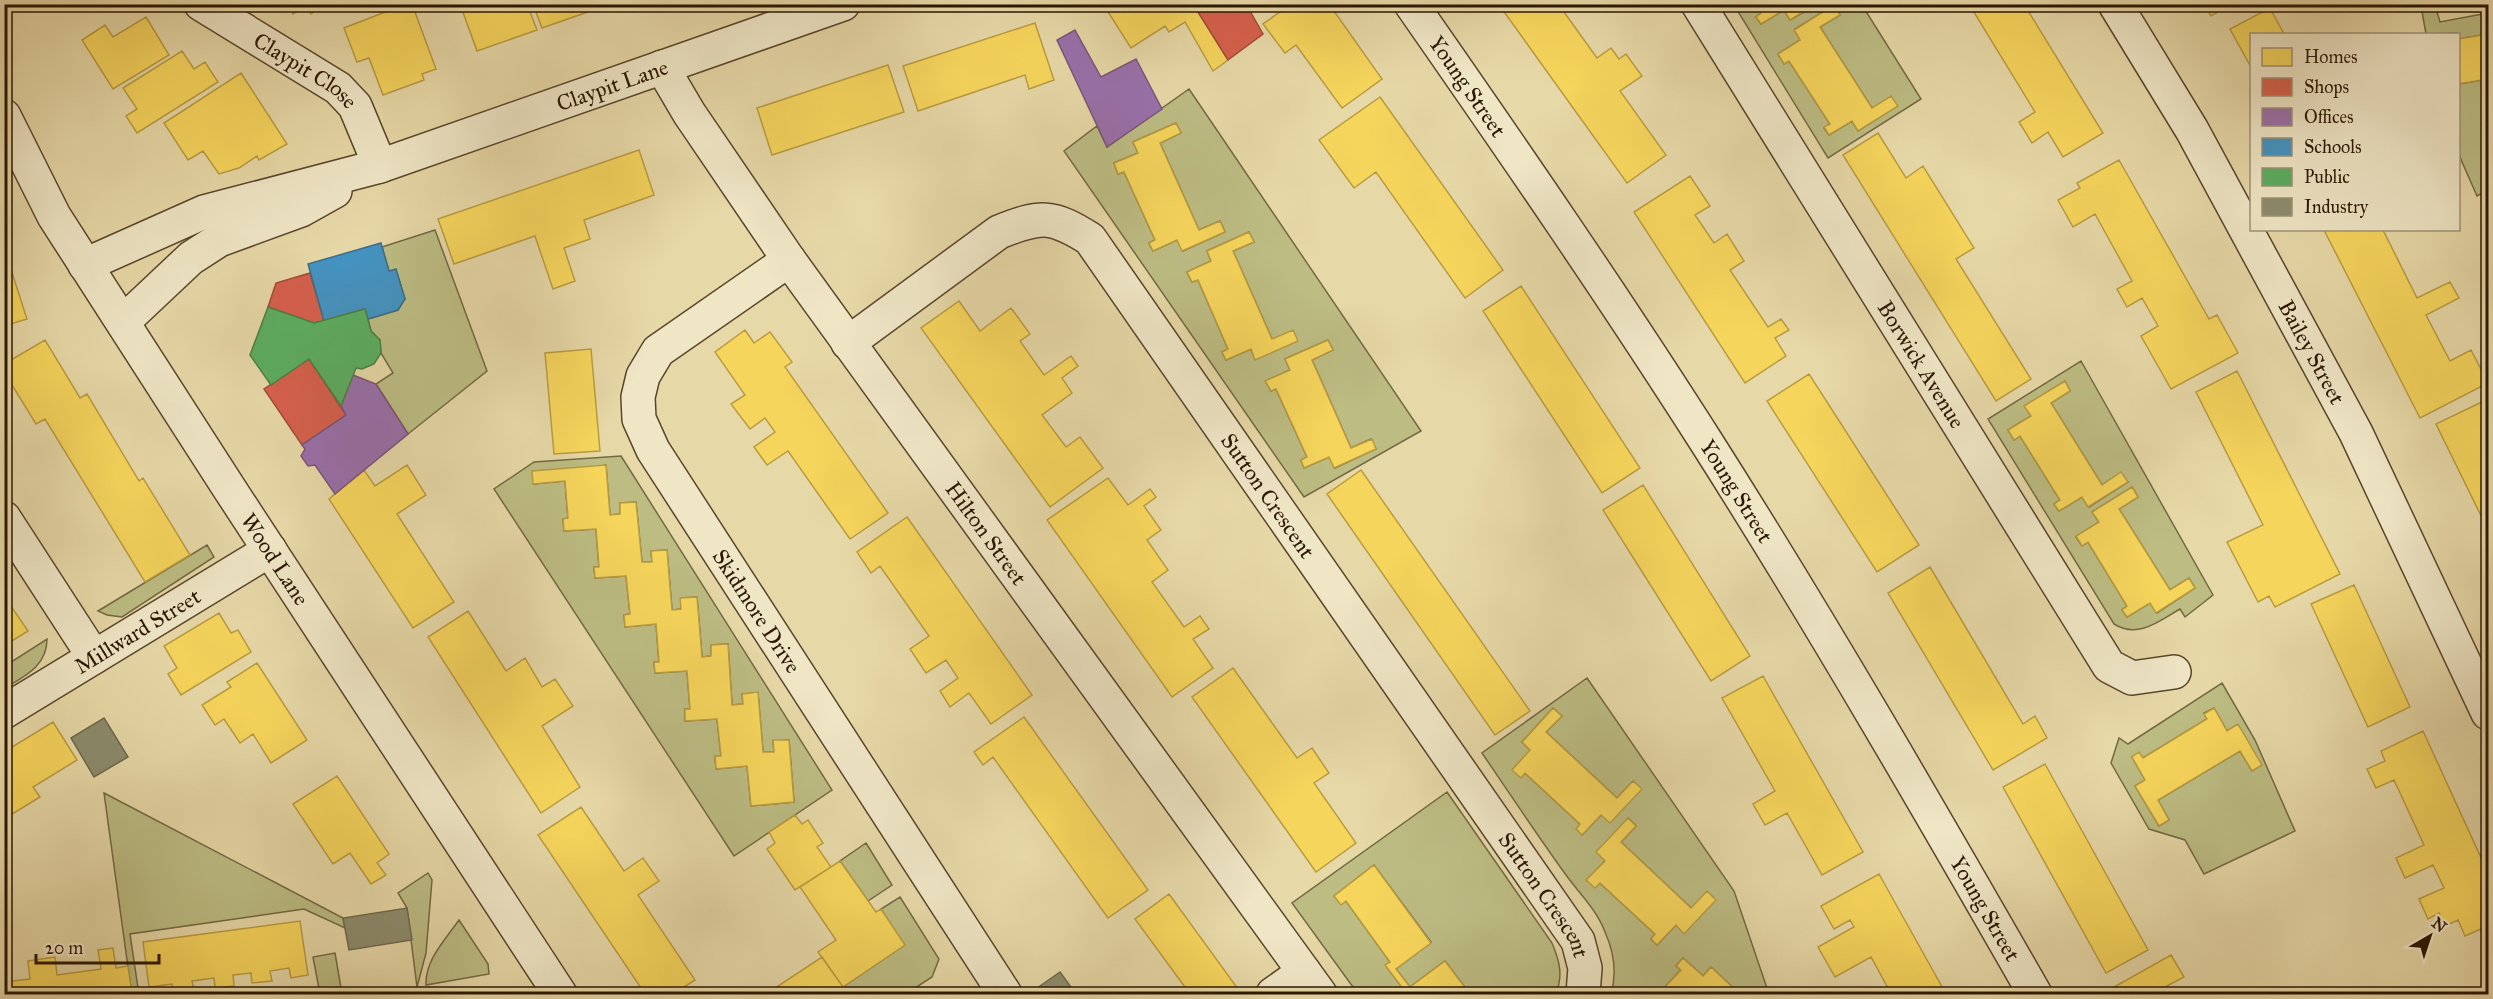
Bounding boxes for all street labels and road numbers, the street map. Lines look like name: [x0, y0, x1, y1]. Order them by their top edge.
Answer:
street label: Claypit Close: [249, 27, 363, 114]
street label: Young Street: [1423, 31, 1512, 142]
street label: Claypit Lane: [553, 53, 672, 117]
street label: Bailey Street: [2273, 295, 2351, 409]
street label: Borwick Avenue: [1872, 296, 1971, 433]
street label: Sutton Crescent: [1215, 428, 1321, 564]
street label: Young Street: [1694, 434, 1779, 548]
street label: Hilton Street: [940, 476, 1033, 590]
street label: Wood Lane: [235, 508, 315, 611]
street label: Skidmore Drive: [707, 544, 807, 678]
street label: Millward Street: [70, 583, 206, 680]
street label: Sutton Crescent: [1492, 827, 1595, 961]
street label: Young Street: [1944, 851, 2026, 966]

